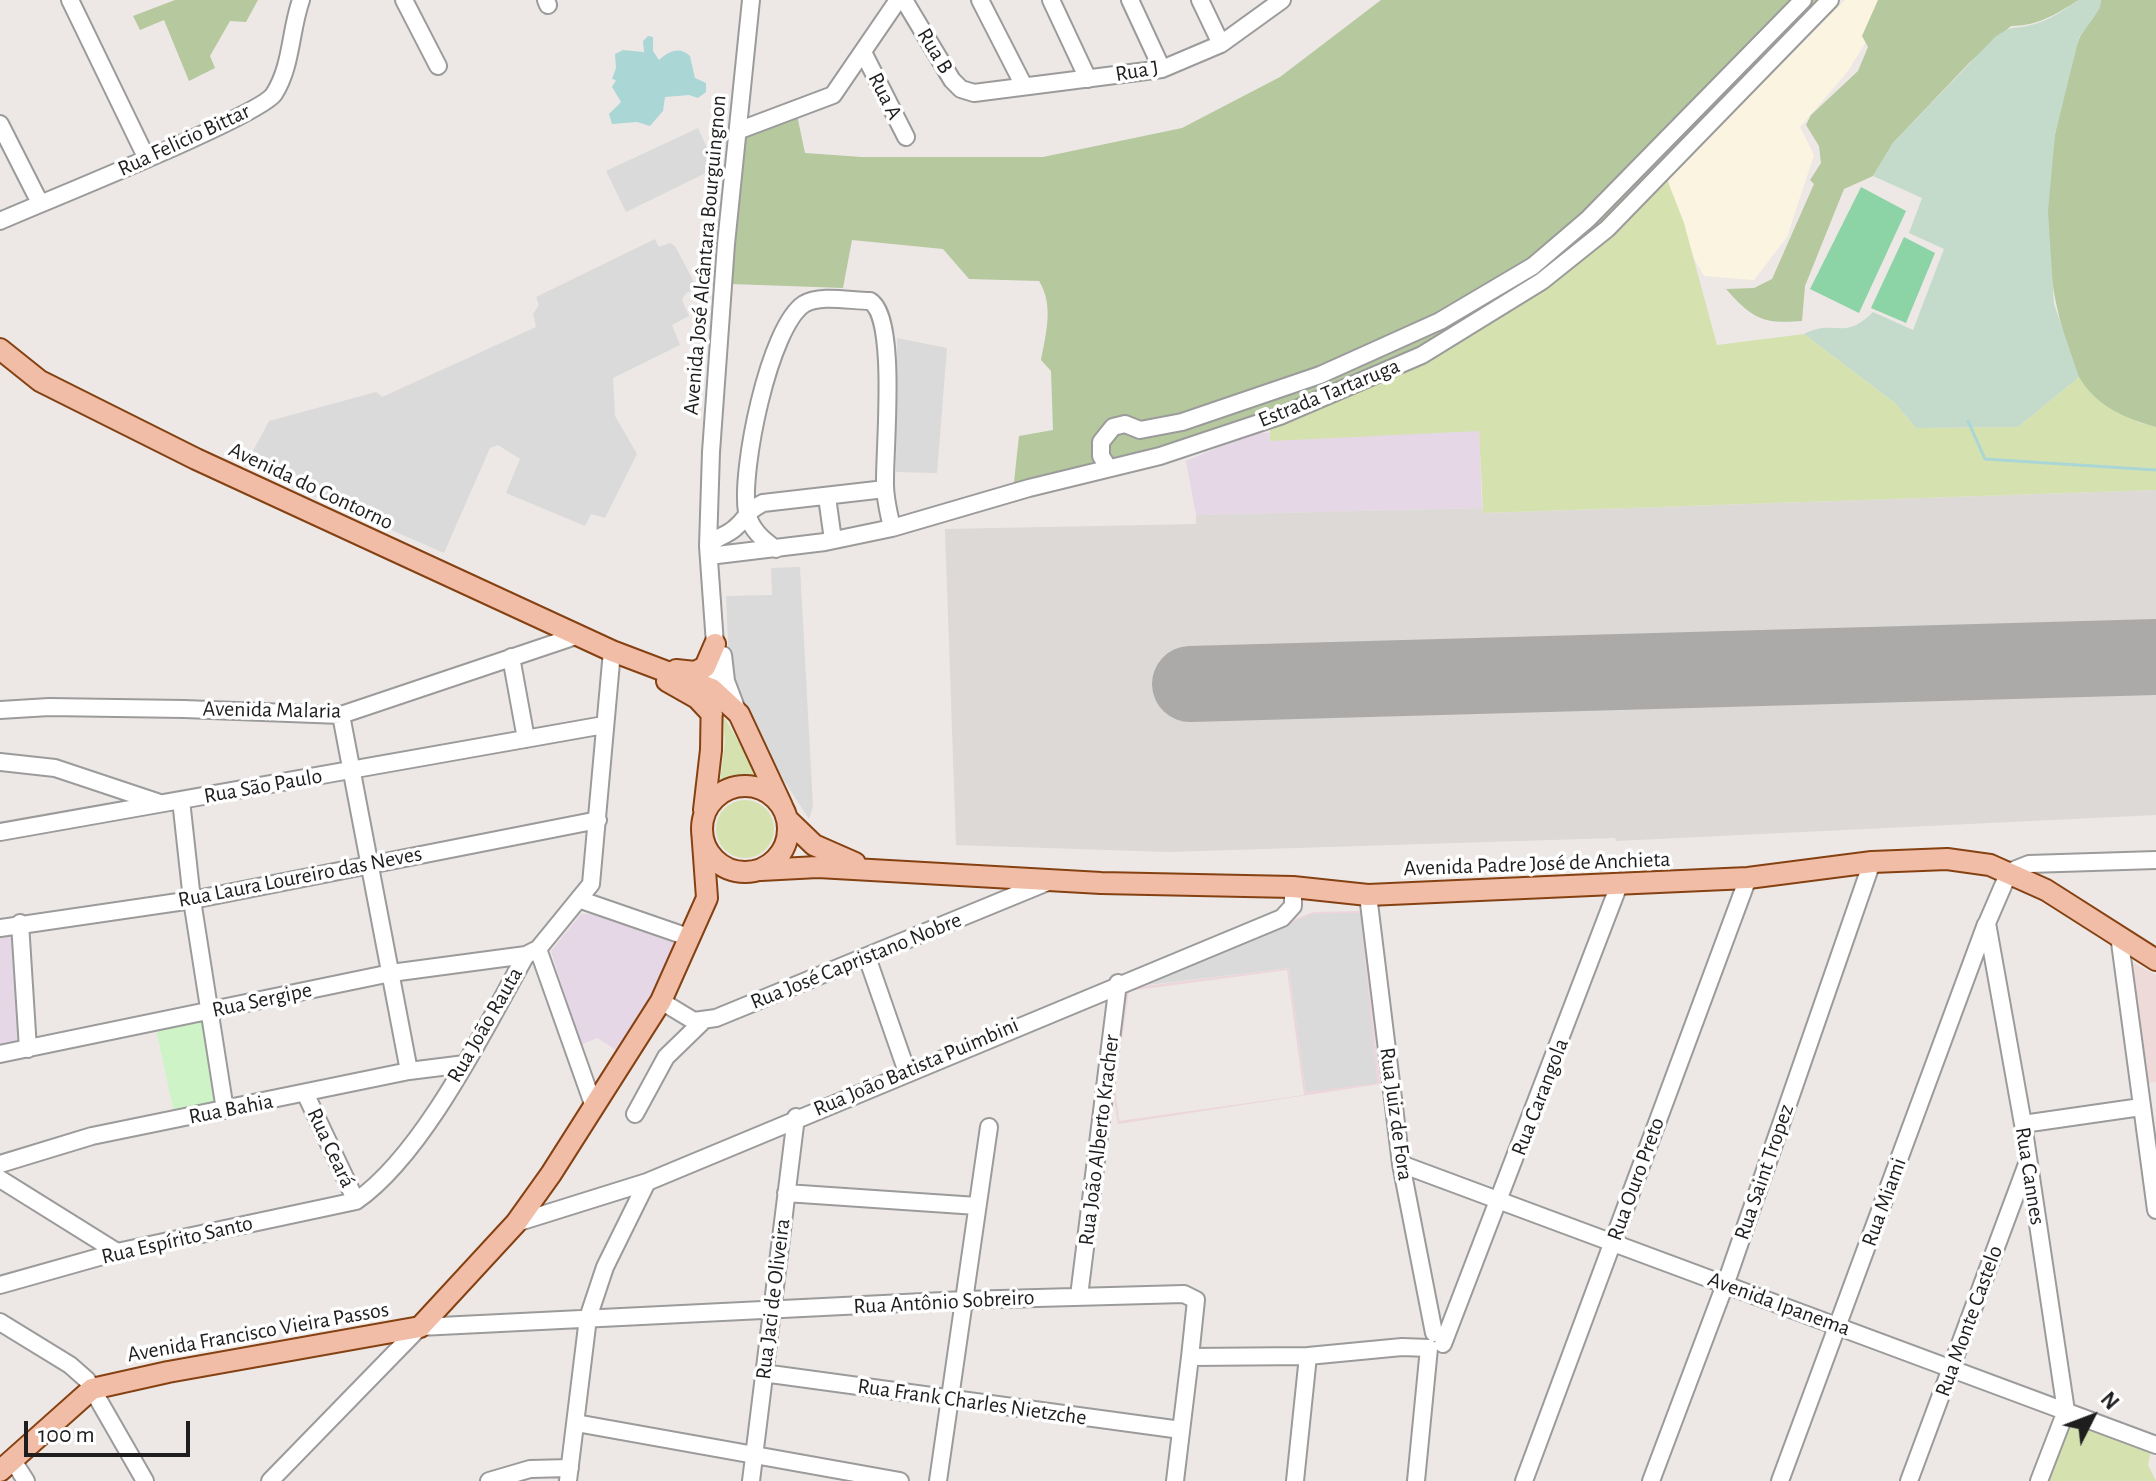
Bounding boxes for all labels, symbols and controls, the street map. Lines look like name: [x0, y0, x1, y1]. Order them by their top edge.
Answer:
street label: Rua B: [911, 23, 959, 79]
street label: Rua J: [1113, 55, 1161, 87]
street label: Rua A: [862, 68, 908, 124]
street label: Avenida José Alcântara Bourguingnon: [678, 94, 732, 416]
street label: Rua Felicio Bittar: [114, 98, 254, 182]
street label: Estrada Tartaruga: [1254, 353, 1404, 433]
street label: Avenida do Contorno: [224, 436, 398, 536]
street label: Avenida Malaria: [202, 696, 342, 724]
street label: Rua São Paulo: [202, 763, 324, 809]
street label: Rua Laura Loureiro das Neves: [176, 840, 424, 914]
street label: Avenida Padre José de Anchieta: [1403, 846, 1671, 882]
street label: Rua José Capristano Nobre: [747, 907, 965, 1015]
street label: Rua João Rauta: [441, 963, 529, 1087]
street label: Rua Sergipe: [210, 977, 314, 1023]
street label: Rua João Batista Puimbini: [809, 1012, 1023, 1122]
street label: Rua João Alberto Kracher: [1073, 1033, 1125, 1247]
street label: Rua Carangola: [1506, 1035, 1574, 1159]
street label: Rua Juiz de Fora: [1374, 1046, 1418, 1182]
street label: Rua Bahia: [186, 1088, 276, 1130]
street label: Rua Saint Tropez: [1728, 1101, 1800, 1243]
street label: Rua Ceará: [301, 1104, 361, 1192]
street label: Rua Ouro Preto: [1602, 1114, 1670, 1244]
street label: Rua Cannes: [2009, 1125, 2051, 1227]
street label: Rua Miami: [1856, 1154, 1912, 1250]
street label: Rua Espírito Santo: [99, 1210, 255, 1270]
street label: Rua Jaci de Oliveira: [750, 1217, 796, 1381]
street label: Rua Monte Castelo: [1929, 1242, 2009, 1400]
street label: Avenida Ipanema: [1704, 1266, 1854, 1342]
street label: Rua Antônio Sobreiro: [853, 1284, 1035, 1320]
street label: Avenida Francisco Vieira Passos: [125, 1296, 391, 1368]
street label: Rua Frank Charles Nietzche: [856, 1373, 1088, 1431]
north arrow: [2052, 1377, 2132, 1457]
text: N: [2097, 1388, 2123, 1414]
scale bar: [28, 1405, 194, 1455]
text: 100 m: [38, 1423, 95, 1447]

